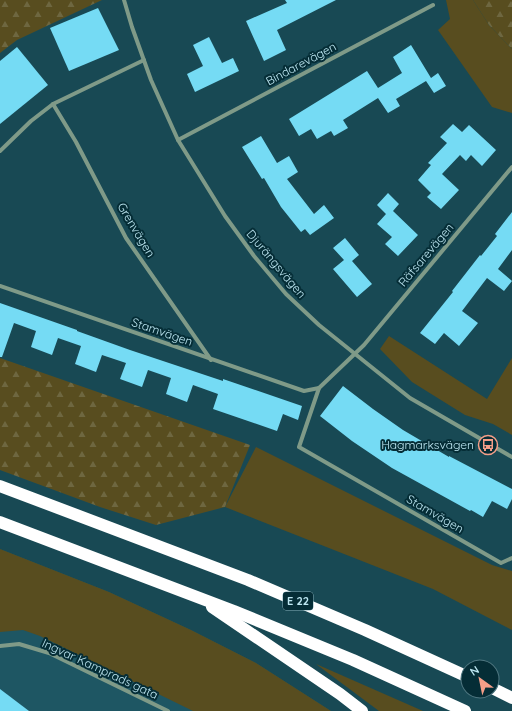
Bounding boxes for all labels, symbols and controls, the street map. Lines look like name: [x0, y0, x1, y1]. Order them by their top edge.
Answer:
street label: Bindarevägen: [263, 39, 339, 88]
street label: Grenvägen: [114, 200, 159, 260]
street label: Räfsarevägen: [395, 220, 457, 290]
street label: Djurängsvägen: [243, 226, 309, 301]
street label: Stamvägen: [130, 314, 195, 349]
bus stop icon: Hagmarksvägen: [477, 434, 499, 456]
place label: Hagmarksvägen: [381, 437, 474, 452]
street label: Stamvägen: [404, 491, 467, 536]
road number: E 22: [283, 592, 313, 610]
street label: Ingvar Kamprads gata: [40, 635, 161, 702]
north arrow: [460, 659, 500, 699]
text: N: [467, 663, 482, 679]

